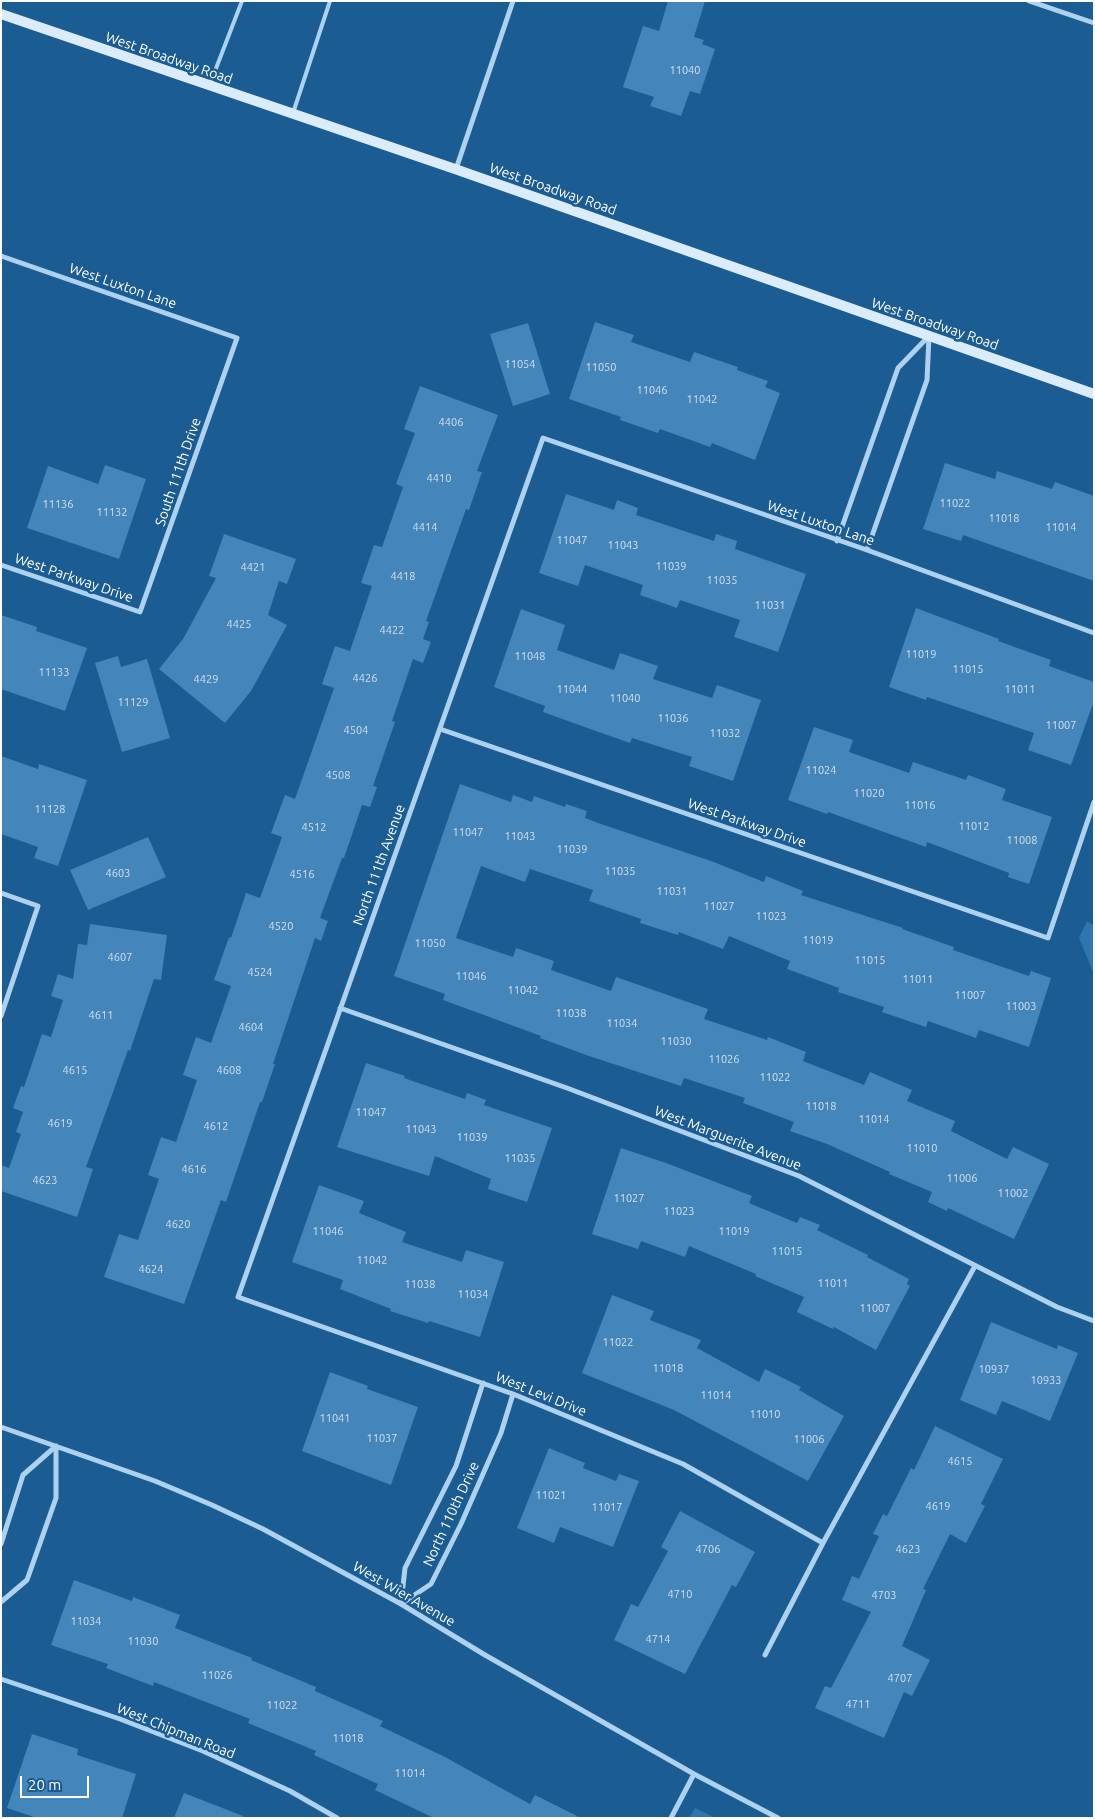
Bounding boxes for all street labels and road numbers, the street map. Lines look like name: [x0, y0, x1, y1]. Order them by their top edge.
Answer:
street label: West Broadway Road: [103, 28, 235, 88]
street label: West Broadway Road: [487, 159, 619, 219]
street label: West Luxton Lane: [67, 260, 179, 312]
street label: West Broadway Road: [869, 294, 1001, 354]
street label: South 111th Drive: [152, 416, 204, 528]
street label: West Luxton Lane: [765, 497, 877, 549]
street label: West Parkway Drive: [13, 550, 135, 606]
street label: West Parkway Drive: [686, 795, 808, 851]
street label: North 111th Avenue: [349, 802, 409, 928]
street label: West Marguerite Avenue: [652, 1102, 804, 1174]
street label: West Levi Drive: [493, 1368, 589, 1420]
street label: North 110th Drive: [419, 1459, 483, 1569]
street label: West Wier Avenue: [350, 1558, 458, 1630]
street label: West Chipman Road: [114, 1700, 238, 1762]

